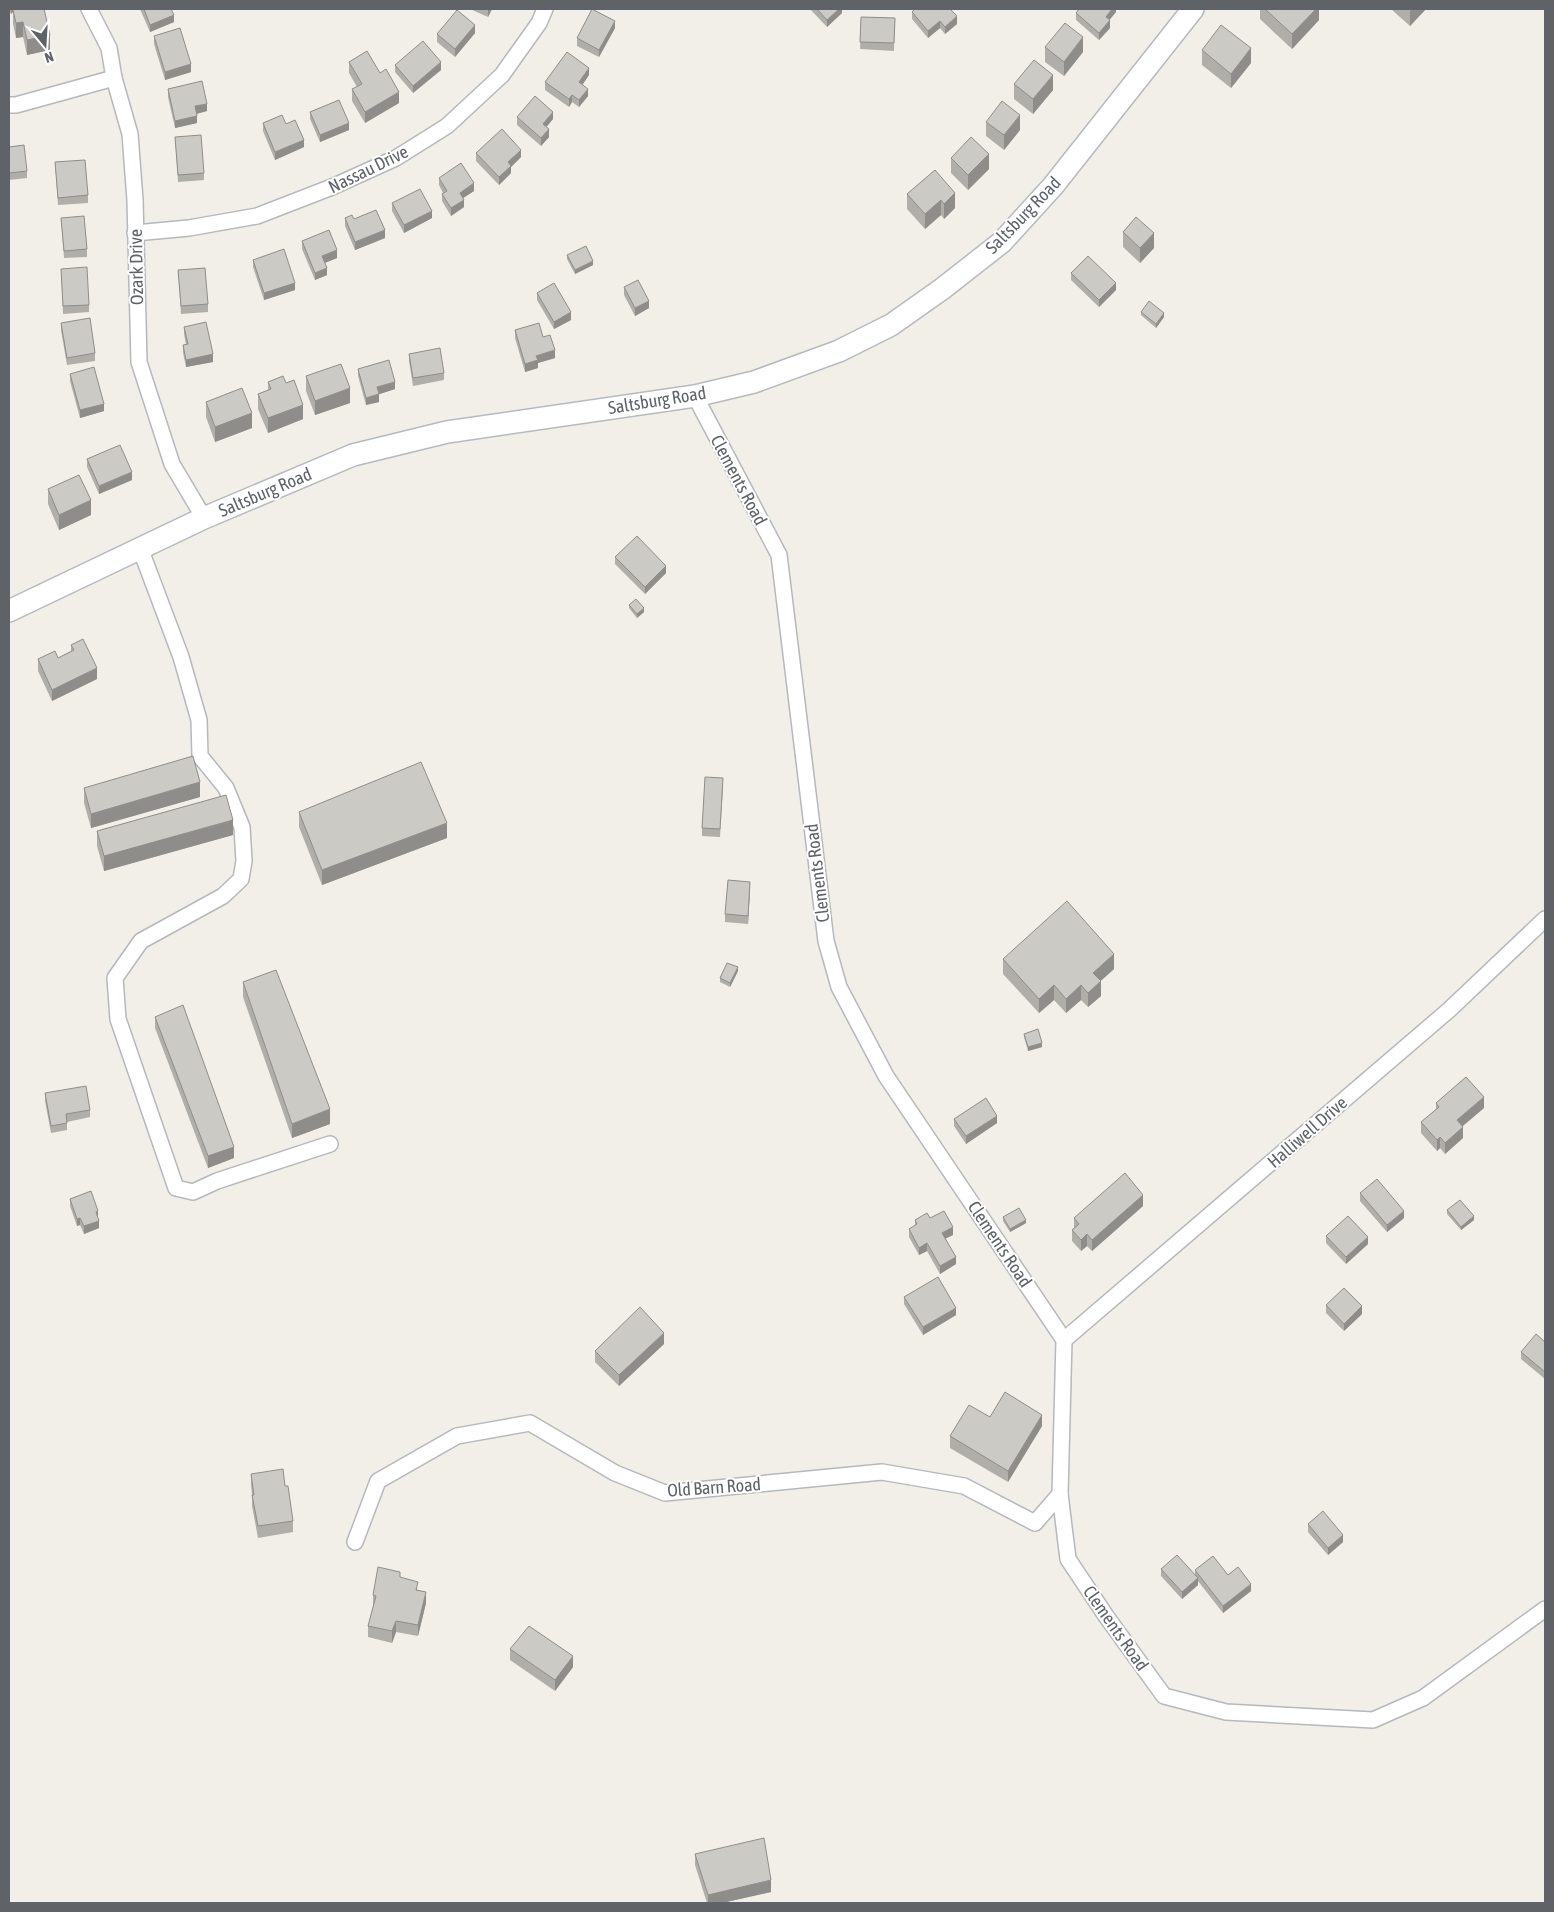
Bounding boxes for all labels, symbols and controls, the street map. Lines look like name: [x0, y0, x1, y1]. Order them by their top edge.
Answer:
north arrow: [20, 20, 70, 70]
text: N: [43, 48, 55, 66]
street label: Nassau Drive: [325, 141, 411, 197]
street label: Saltsburg Road: [981, 172, 1065, 258]
street label: Ozark Drive: [125, 229, 147, 305]
street label: Saltsburg Road: [607, 382, 707, 418]
street label: Clements Road: [706, 431, 772, 529]
street label: Saltsburg Road: [215, 463, 315, 521]
street label: Clements Road: [801, 823, 833, 923]
street label: Halliwell Drive: [1263, 1092, 1351, 1172]
street label: Clements Road: [964, 1197, 1036, 1291]
street label: Old Barn Road: [666, 1473, 762, 1501]
street label: Clements Road: [1079, 1581, 1153, 1675]

